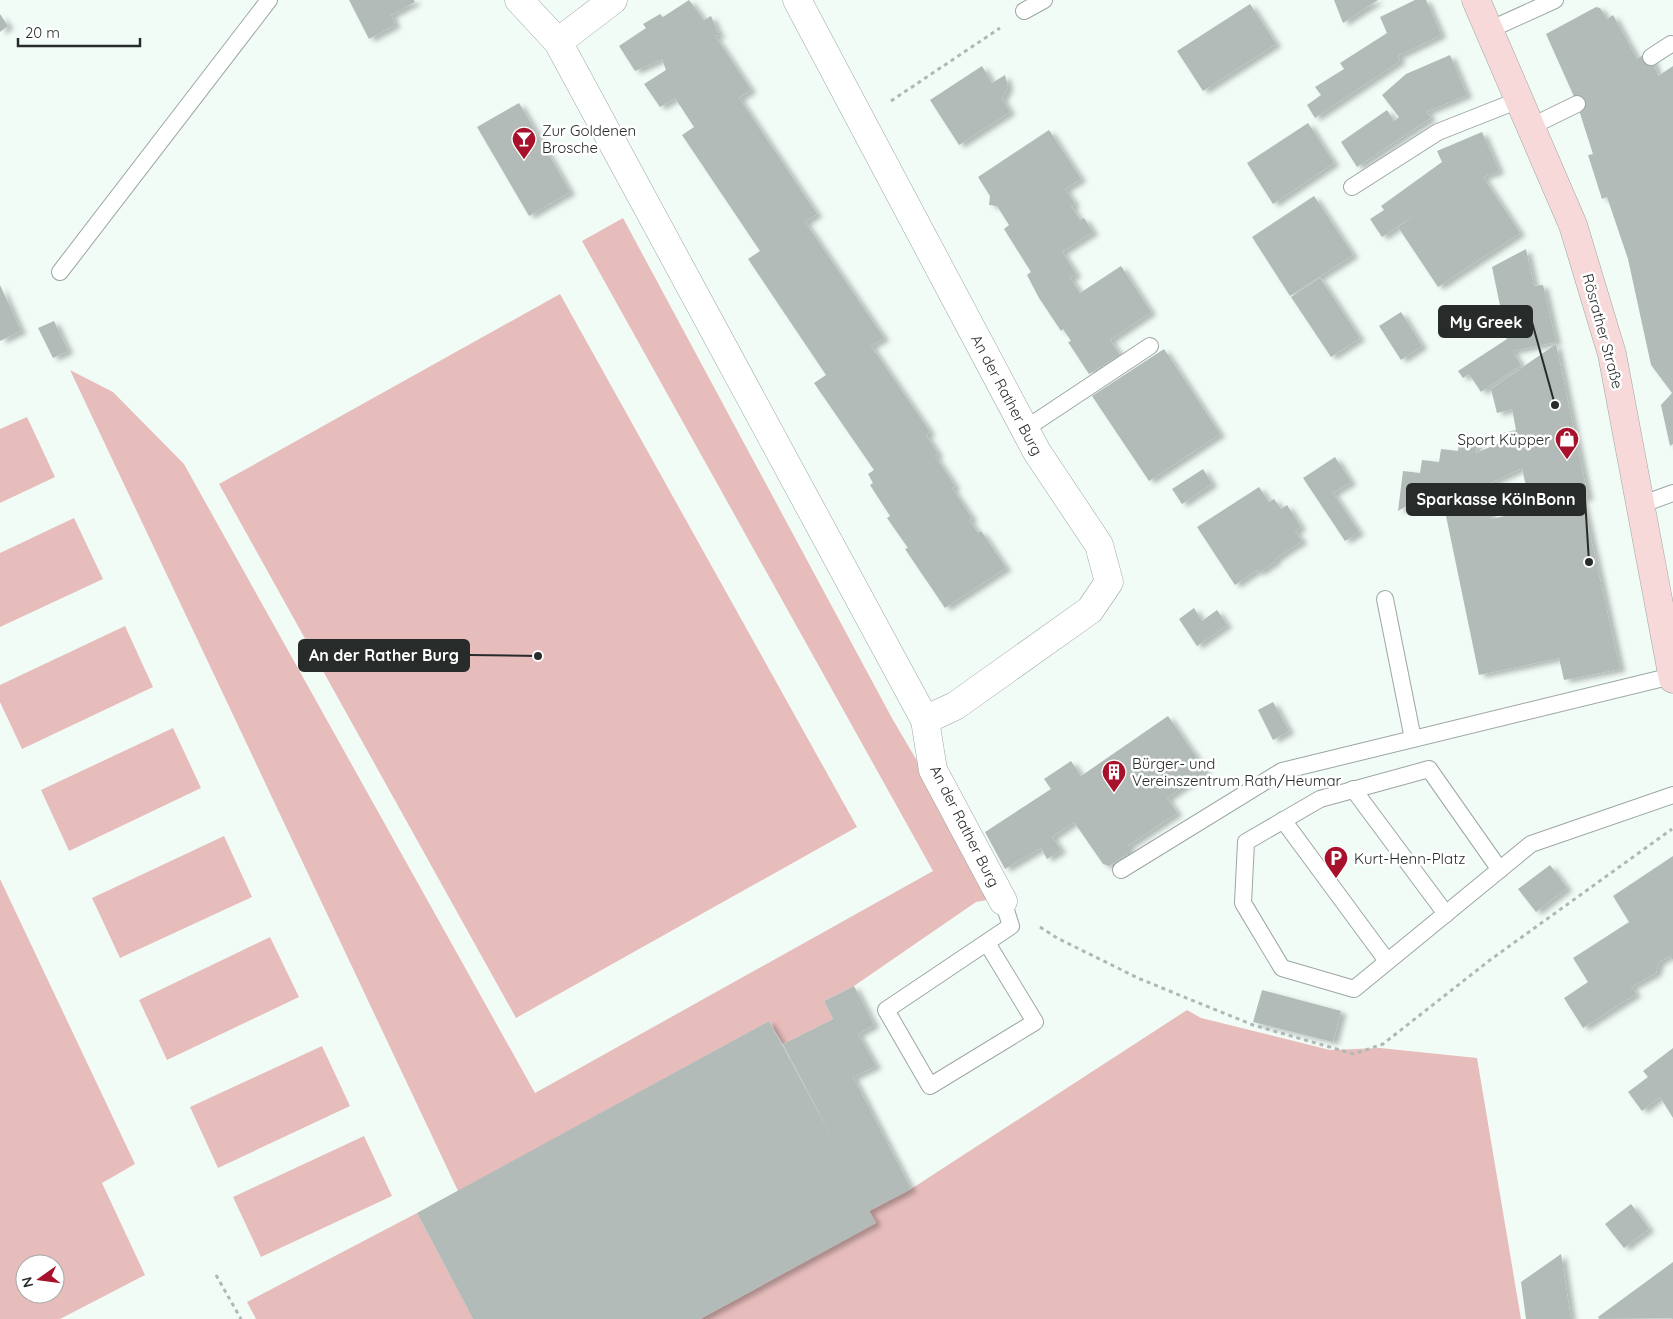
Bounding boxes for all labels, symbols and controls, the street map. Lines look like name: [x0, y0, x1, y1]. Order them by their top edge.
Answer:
scale bar: [18, 15, 140, 47]
text: 20 m: [25, 23, 60, 42]
place label: Zur Goldenen Brosche: [542, 121, 636, 157]
bar icon: Zur Goldenen Brosche: [511, 126, 537, 160]
street label: Rösrather Straße: [1578, 271, 1628, 391]
callout: My Greek: [1439, 306, 1532, 337]
text: My Greek: [1450, 312, 1522, 332]
street label: An der Rather Burg: [967, 331, 1047, 459]
shop icon: Sport Küpper: [1554, 426, 1580, 460]
place label: Sport Küpper: [1458, 430, 1550, 449]
callout: Sparkasse KölnBonn: [1407, 484, 1585, 515]
text: Sparkasse KölnBonn: [1417, 489, 1575, 509]
callout: An der Rather Burg: [299, 640, 469, 671]
text: An der Rather Burg: [309, 645, 459, 665]
place label: Bürger- und Vereinszentrum Rath/Heumar: [1132, 754, 1342, 790]
building icon: Bürger- und Vereinszentrum Rath/Heumar: [1101, 759, 1127, 793]
street label: An der Rather Burg: [926, 762, 1004, 890]
parking icon: Kurt-Henn-Platz: [1323, 845, 1349, 879]
place label: Kurt-Henn-Platz: [1354, 849, 1465, 868]
north arrow: [15, 1254, 65, 1304]
text: N: [17, 1275, 37, 1289]

